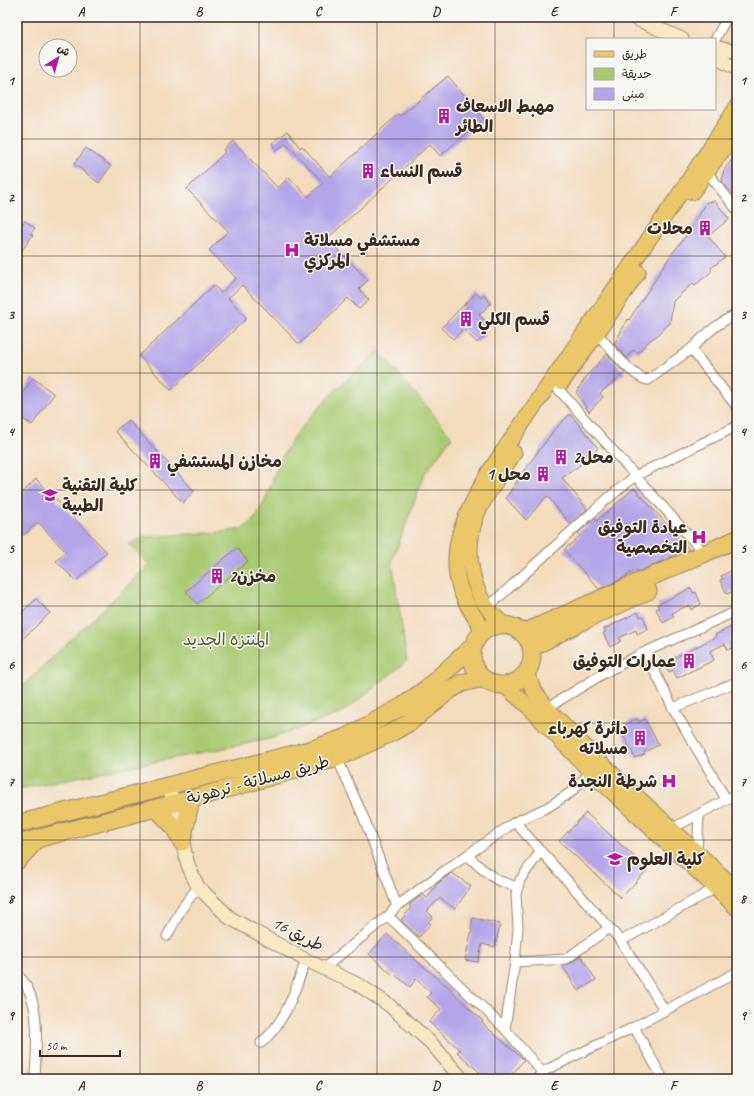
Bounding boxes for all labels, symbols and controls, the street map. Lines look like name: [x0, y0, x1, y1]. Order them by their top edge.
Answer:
text: A: [78, 4, 86, 20]
text: B: [196, 4, 204, 20]
text: C: [315, 4, 323, 20]
text: D: [432, 4, 441, 20]
text: E: [551, 4, 560, 20]
text: F: [670, 4, 679, 20]
north arrow: [38, 38, 78, 78]
legend: [586, 38, 716, 110]
text: ش: [55, 41, 73, 59]
text: طريق: [622, 46, 647, 62]
text: حديقة: [622, 66, 651, 82]
text: 1: [8, 73, 16, 89]
text: 1: [740, 73, 748, 89]
text: مبنى: [622, 86, 645, 102]
place label: مهبط الاسعاف الطائر: [454, 96, 554, 137]
building icon: مهبط الاسعاف الطائر: [435, 107, 453, 125]
place label: قسم النساء: [380, 161, 462, 184]
building icon: قسم النساء: [359, 162, 377, 180]
text: 2: [8, 190, 15, 206]
text: 2: [740, 190, 747, 206]
place label: محلات: [647, 218, 693, 239]
building icon: محلات: [696, 219, 714, 237]
place label: مستشفي مسلاتة المركزي: [304, 230, 420, 273]
hospital icon: مستشفي مسلاتة المركزي: [283, 241, 301, 259]
text: 3: [8, 307, 15, 323]
text: 3: [740, 307, 747, 323]
place label: قسم الكلي: [478, 309, 550, 335]
building icon: قسم الكلي: [457, 310, 475, 328]
text: 4: [8, 424, 16, 440]
text: 4: [740, 424, 748, 440]
place label: محل2: [573, 447, 614, 468]
building icon: محل2: [552, 448, 570, 466]
place label: مخازن المستشفي: [167, 451, 282, 477]
building icon: مخازن المستشفي: [146, 452, 164, 470]
place label: محل 1: [486, 464, 531, 485]
building icon: محل 1: [534, 465, 552, 483]
place label: كلية التقنية الطبية: [62, 475, 138, 516]
school or university icon: كلية التقنية الطبية: [41, 486, 59, 504]
place label: عيادة التوفيق التخصصية: [598, 517, 687, 558]
hospital icon: عيادة التوفيق التخصصية: [690, 528, 708, 546]
text: 5: [8, 541, 15, 557]
text: 5: [740, 541, 747, 557]
place label: مخزن2: [229, 566, 276, 587]
building icon: مخزن2: [208, 567, 226, 585]
park label: المنتزه الجديد: [183, 629, 269, 650]
place label: عمارات التوفيق: [573, 651, 677, 672]
building icon: عمارات التوفيق: [680, 652, 698, 670]
text: 6: [8, 657, 15, 673]
text: 6: [740, 657, 747, 673]
place label: دائرة كهرباء مسلاته: [548, 718, 628, 759]
building icon: دائرة كهرباء مسلاته: [631, 729, 649, 747]
street label: طريق مسلاتة - ترهونة: [184, 751, 332, 809]
place label: شرطة النجدة: [568, 771, 657, 792]
hospital icon: شرطة النجدة: [660, 772, 678, 790]
text: 7: [8, 774, 15, 790]
text: 7: [740, 774, 747, 790]
place label: كلية العلوم: [627, 849, 705, 872]
school or university icon: كلية العلوم: [606, 850, 624, 868]
text: 8: [8, 891, 16, 907]
text: 8: [740, 891, 748, 907]
street label: طريق 16: [269, 912, 327, 956]
text: 9: [8, 1008, 15, 1024]
text: 9: [740, 1008, 747, 1024]
scale bar: [40, 1032, 120, 1058]
text: 50 m: [46, 1038, 68, 1054]
text: A: [78, 1078, 86, 1094]
text: B: [196, 1078, 204, 1094]
text: C: [315, 1078, 323, 1094]
text: D: [432, 1078, 441, 1094]
text: E: [551, 1078, 560, 1094]
text: F: [670, 1078, 679, 1094]

